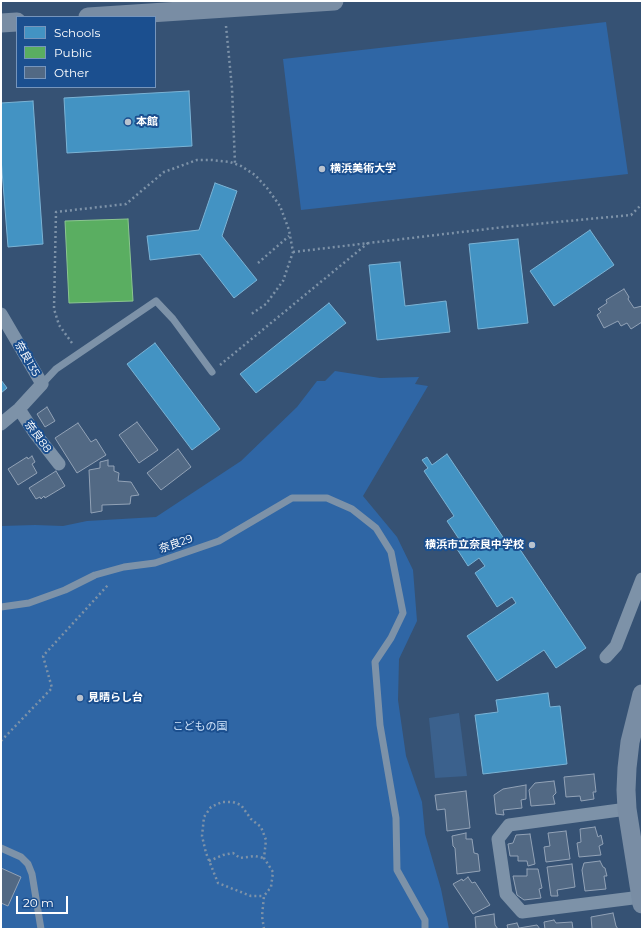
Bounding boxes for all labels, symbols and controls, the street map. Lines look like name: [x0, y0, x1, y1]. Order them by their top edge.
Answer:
legend: [16, 16, 156, 88]
text: Schools: [54, 25, 100, 40]
text: Public: [54, 45, 92, 60]
text: Other: [54, 65, 89, 80]
place label: 本館: [136, 115, 158, 129]
marker: 本館: [123, 117, 133, 127]
place label: 横浜美術大学: [330, 162, 396, 176]
marker: 横浜美術大学: [317, 164, 327, 174]
street label: 奈良135: [12, 339, 42, 379]
street label: 奈良88: [22, 419, 54, 455]
street label: 奈良29: [157, 532, 195, 556]
place label: 横浜市立奈良中学校: [425, 538, 524, 552]
marker: 横浜市立奈良中学校: [527, 540, 537, 550]
place label: 見晴らし台: [88, 691, 143, 705]
marker: 見晴らし台: [75, 693, 85, 703]
park label: こどもの国: [173, 720, 227, 734]
scale bar: [18, 888, 70, 914]
text: 20 m: [23, 895, 54, 910]

